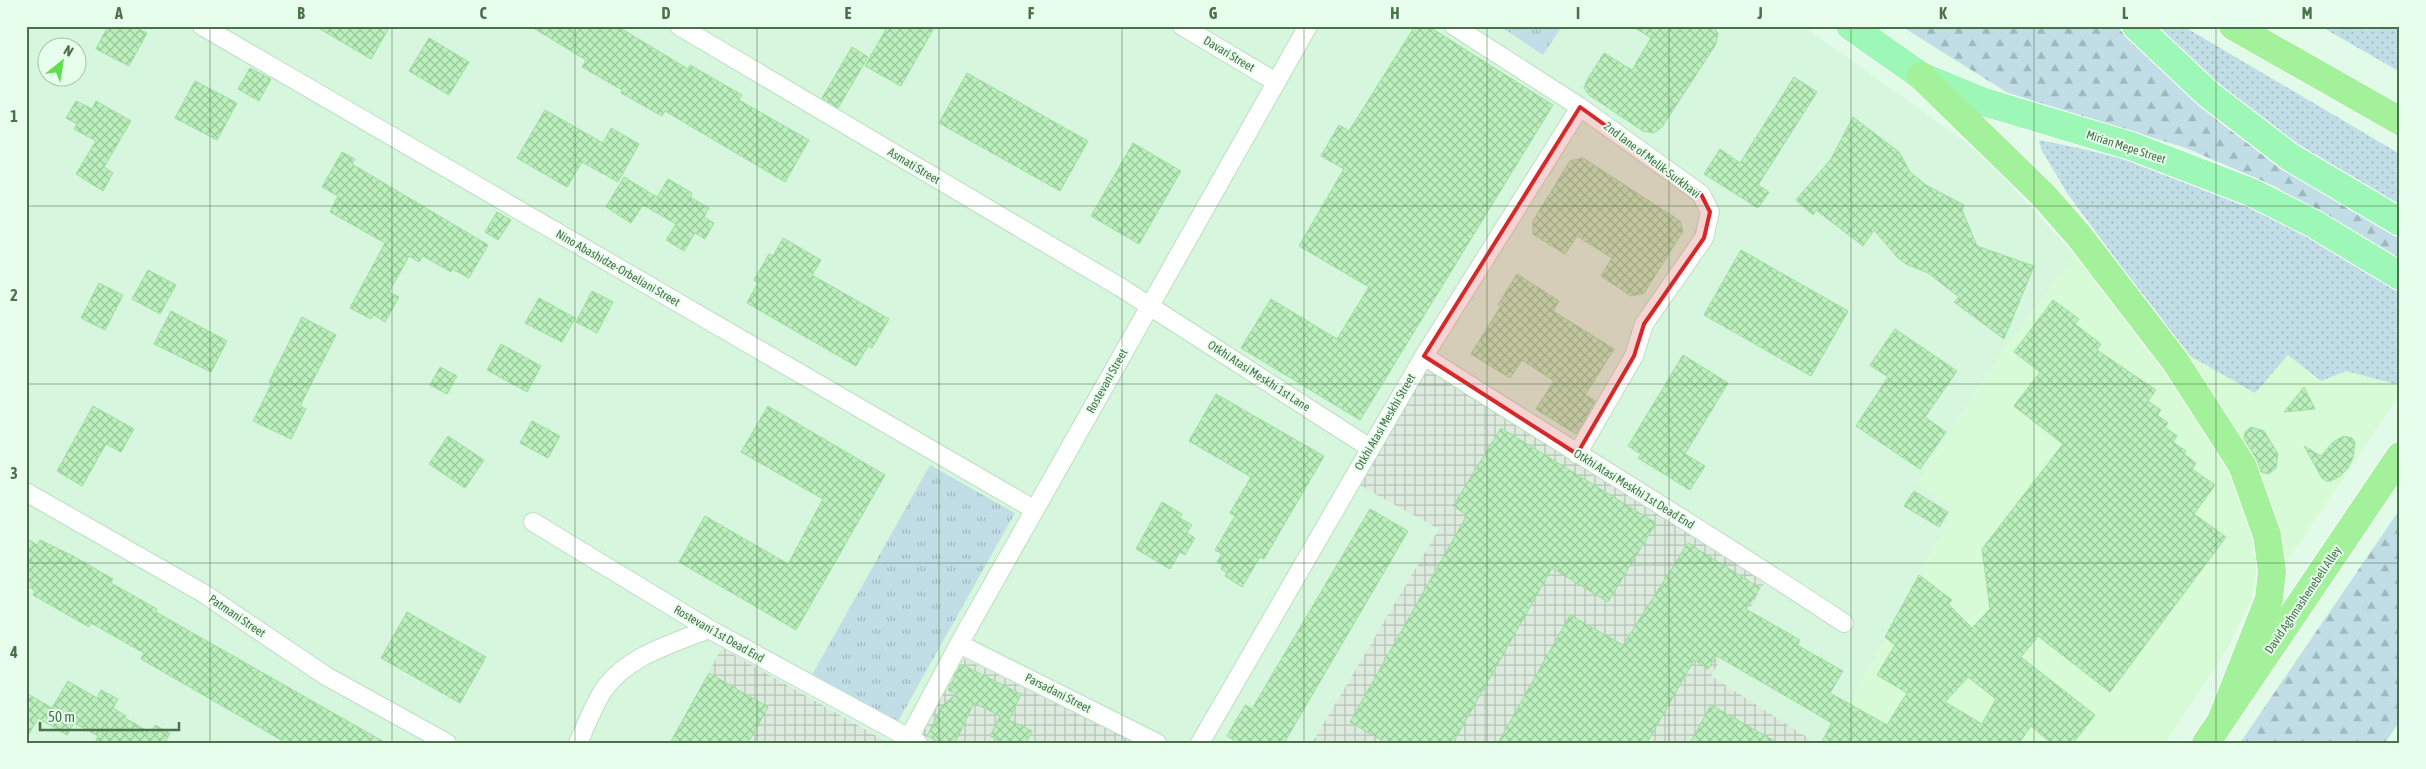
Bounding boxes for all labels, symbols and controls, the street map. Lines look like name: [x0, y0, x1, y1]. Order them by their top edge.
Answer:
text: A: [114, 4, 123, 22]
text: B: [297, 4, 305, 22]
text: C: [479, 4, 487, 22]
text: D: [662, 4, 671, 22]
text: E: [845, 4, 852, 22]
text: F: [1028, 4, 1035, 22]
text: G: [1209, 4, 1218, 22]
text: H: [1390, 4, 1400, 22]
text: I: [1576, 4, 1580, 22]
text: J: [1756, 4, 1763, 22]
text: K: [1939, 4, 1947, 22]
text: L: [2122, 4, 2129, 22]
text: M: [2302, 4, 2312, 22]
street label: Davari Street: [1201, 33, 1257, 75]
north arrow: [38, 38, 88, 88]
text: N: [61, 42, 76, 60]
text: 1: [10, 107, 18, 125]
street label: 2nd lane of Melik-Surkhavi: [1601, 119, 1703, 201]
street label: Mirian Mepe Street: [2084, 128, 2168, 167]
street label: Asmati Street: [885, 145, 943, 187]
street label: Nino Abashidze-Orbeliani Street: [553, 227, 683, 310]
text: 2: [10, 286, 18, 304]
street label: Otkhi Atasi Meskhi 1st Lane: [1205, 338, 1313, 414]
street label: Rostevani Street: [1084, 346, 1131, 416]
street label: Otkhi Atasi Meskhi Street: [1352, 371, 1419, 473]
street label: Otkhi Atasi Meskhi 1st Dead End: [1571, 446, 1697, 532]
text: 3: [10, 464, 18, 482]
street label: David Aghmashenebeli Alley: [2262, 544, 2344, 656]
street label: Patmani Street: [206, 592, 268, 640]
street label: Rostevani 1st Dead End: [671, 602, 767, 666]
text: 4: [9, 643, 18, 661]
street label: Parsadani Street: [1023, 670, 1094, 716]
scale bar: [40, 699, 179, 731]
text: 50 m: [48, 708, 75, 725]

